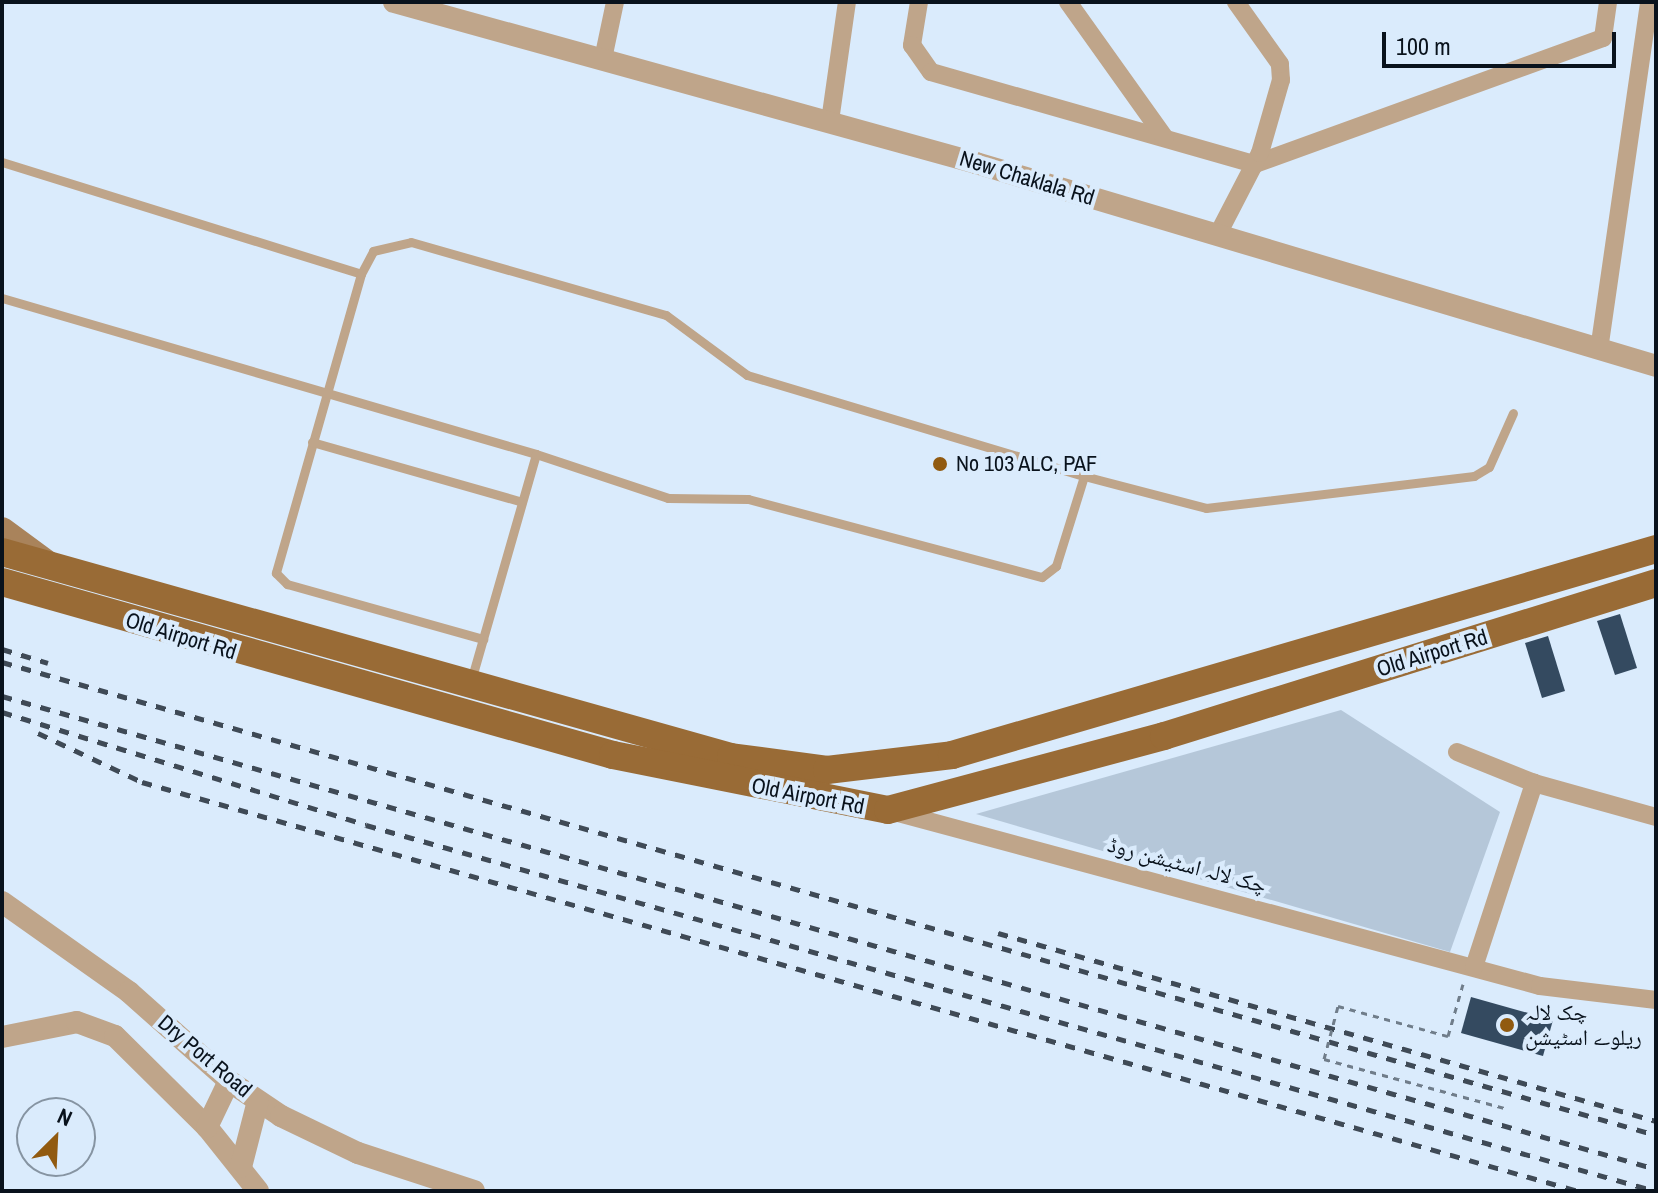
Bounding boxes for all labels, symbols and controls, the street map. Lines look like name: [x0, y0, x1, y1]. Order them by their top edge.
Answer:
scale bar: [1386, 16, 1620, 66]
text: 100 m: [1396, 30, 1451, 62]
street label: New Chaklala Rd: [957, 145, 1097, 211]
place label: No 103 ALC, PAF: [956, 451, 1098, 477]
marker: No 103 ALC, PAF: [931, 455, 949, 473]
street label: Old Airport Rd: [122, 607, 240, 665]
street label: Old Airport Rd: [1373, 624, 1491, 682]
street label: Old Airport Rd: [749, 772, 867, 820]
street label: چک لالہ اسٹیشن روڈ: [1105, 831, 1269, 899]
place label: چک لالہ ریلوے اسٹیشن: [1525, 999, 1642, 1050]
street label: Dry Port Road: [153, 1009, 257, 1103]
marker: چک لالہ ریلوے اسٹیشن: [1496, 1014, 1518, 1036]
north arrow: [16, 1097, 96, 1177]
text: N: [53, 1101, 77, 1133]

